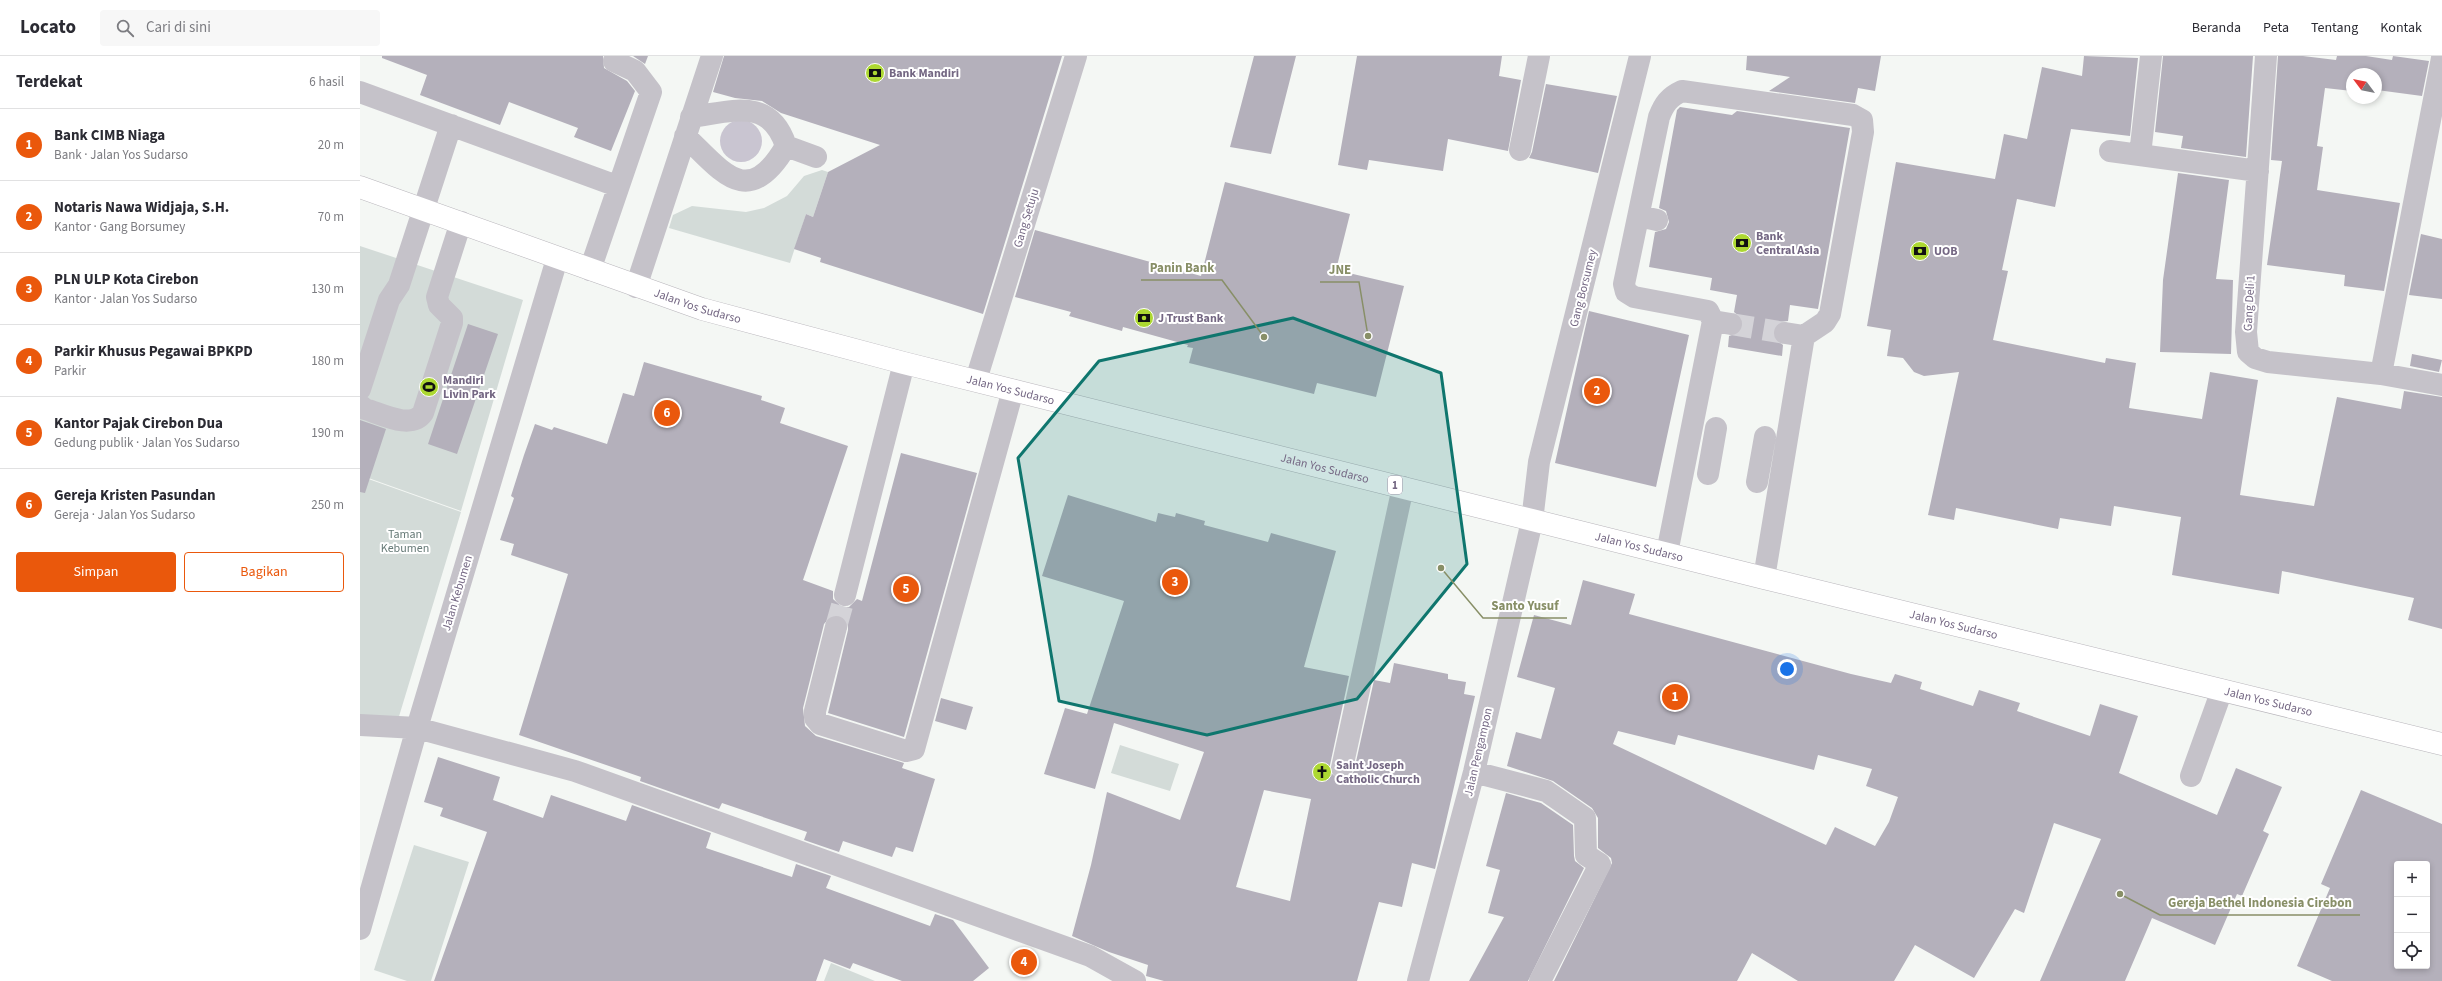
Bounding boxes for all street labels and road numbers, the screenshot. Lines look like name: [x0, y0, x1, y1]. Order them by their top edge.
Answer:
street label: Gang Setuju: [1009, 187, 1043, 250]
street label: Gang Borsumey: [1566, 247, 1601, 329]
street label: Gang Deli 1: [2240, 275, 2259, 332]
street label: Jalan Yos Sudarso: [652, 285, 743, 328]
street label: Jalan Yos Sudarso: [964, 371, 1056, 409]
street label: Jalan Yos Sudarso: [1279, 449, 1371, 488]
road number: 1: [1388, 476, 1402, 494]
street label: Jalan Yos Sudarso: [1593, 528, 1685, 566]
street label: Jalan Kebumen: [438, 553, 477, 633]
street label: Jalan Yos Sudarso: [1908, 606, 2000, 644]
street label: Jalan Yos Sudarso: [2222, 683, 2314, 721]
street label: Jalan Pengampon: [1460, 706, 1497, 798]

